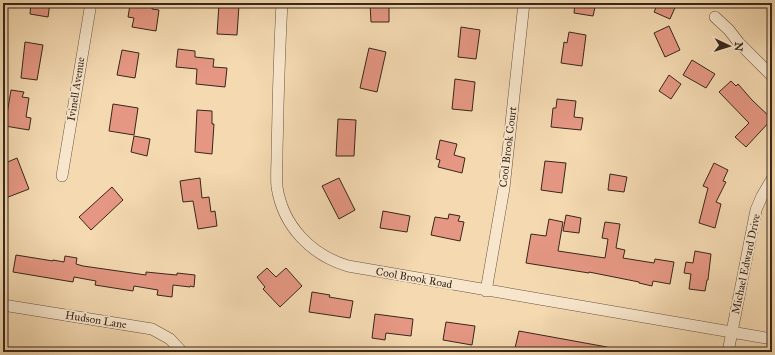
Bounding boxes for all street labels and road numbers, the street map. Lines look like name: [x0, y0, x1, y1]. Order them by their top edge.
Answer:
street label: Ivinell Avenue: [65, 56, 88, 122]
street label: Cool Brook Court: [497, 106, 519, 188]
street label: Michael Edward Drive: [729, 212, 763, 315]
street label: Cool Brook Road: [375, 265, 454, 291]
street label: Hudson Lane: [64, 309, 128, 331]

